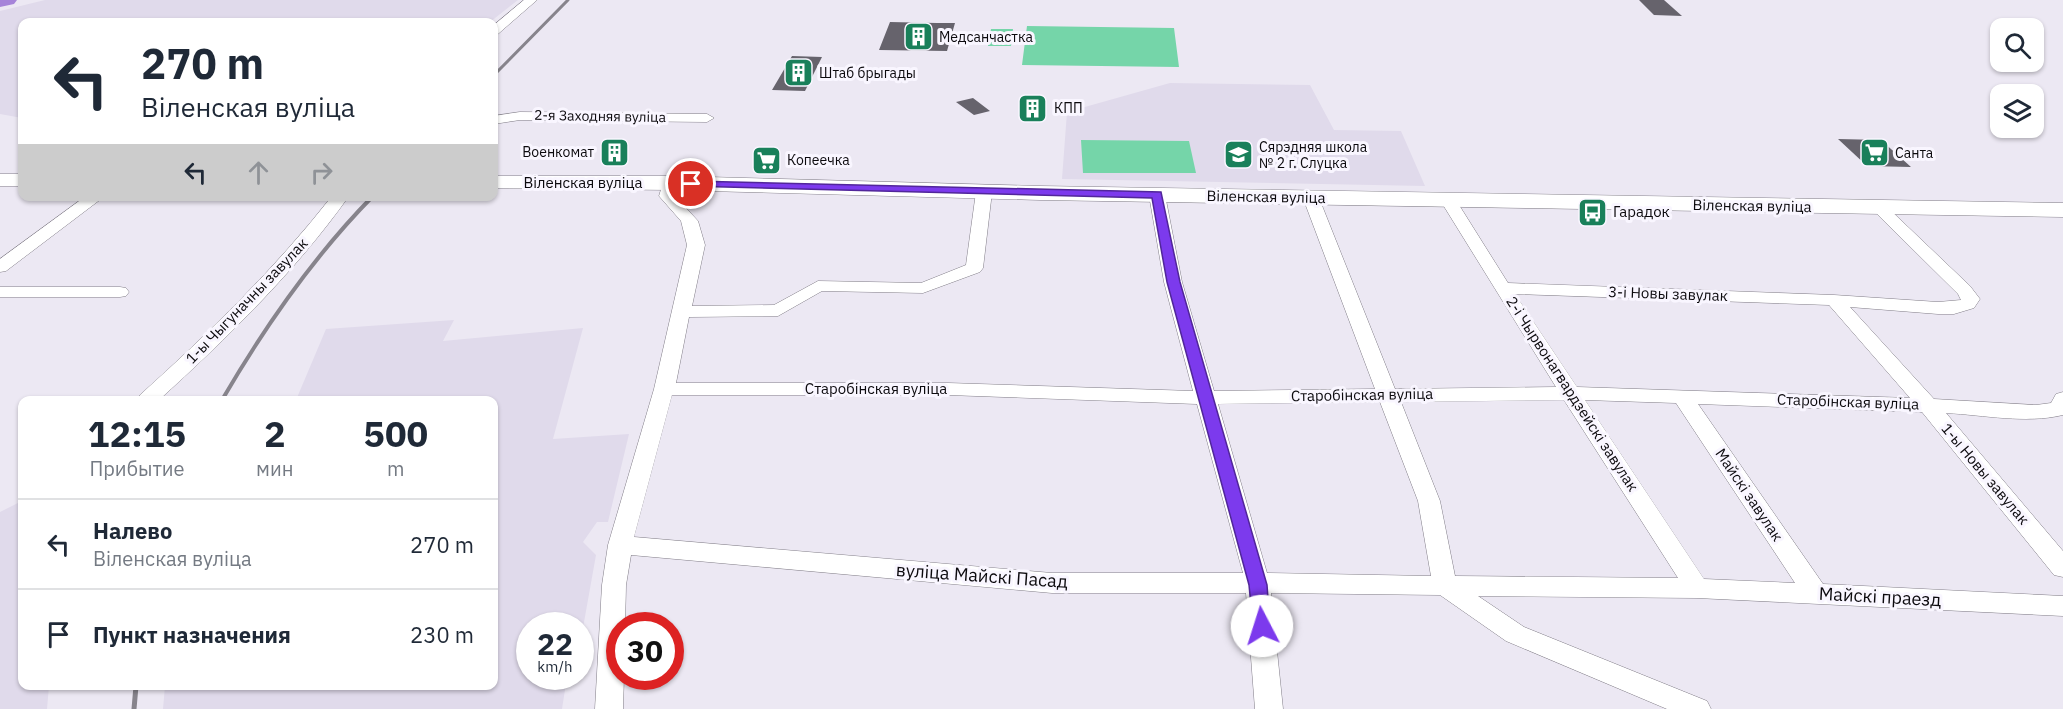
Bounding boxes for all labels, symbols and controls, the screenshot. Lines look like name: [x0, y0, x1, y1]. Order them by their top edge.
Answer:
map controls: [1990, 18, 2044, 138]
button: search: [1990, 18, 2044, 72]
building icon: Медсанчастка: [902, 21, 934, 53]
place label: Медсанчастка: [939, 28, 1033, 46]
text: 270 m: [141, 36, 264, 91]
icon: left: [42, 42, 120, 120]
building icon: Штаб брыгады: [782, 57, 814, 89]
place label: Штаб брыгады: [819, 64, 916, 82]
button: layers: [1990, 84, 2044, 138]
text: Віленская вуліца: [141, 89, 355, 124]
building icon: КПП: [1017, 92, 1049, 124]
place label: КПП: [1054, 99, 1083, 117]
street label: 2-я Заходняя вуліца: [534, 106, 667, 126]
building icon: Военкомат: [599, 136, 631, 168]
supermarket icon: Санта: [1858, 137, 1890, 169]
place label: Сярэдняя школа № 2 г. Слуцка: [1259, 138, 1368, 172]
school or university icon: Сярэдняя школа № 2 г. Слуцка: [1222, 139, 1254, 171]
place label: Военкомат: [522, 143, 594, 161]
supermarket icon: Копеечка: [750, 144, 782, 176]
place label: Санта: [1895, 144, 1934, 162]
place label: Копеечка: [787, 151, 850, 169]
icon: left: [179, 156, 212, 189]
icon: ahead: [242, 156, 275, 189]
icon: right: [305, 156, 338, 189]
pin: [665, 158, 716, 209]
icon: arrive: [674, 167, 707, 200]
street label: Віленская вуліца: [523, 173, 643, 192]
street label: Віленская вуліца: [1206, 186, 1326, 207]
street label: Віленская вуліца: [1692, 195, 1812, 216]
bus stop icon: Гарадок: [1576, 196, 1608, 228]
place label: Гарадок: [1613, 202, 1670, 221]
street label: 1-ы Чыгуначны завулак: [182, 234, 312, 368]
street label: 3-і Новы завулак: [1608, 282, 1728, 305]
street label: 2-і Чырвонагвардзейскі завулак: [1502, 293, 1643, 495]
street label: Старобінская вуліца: [805, 379, 947, 398]
street label: Старобінская вуліца: [1291, 384, 1433, 405]
street label: Старобінская вуліца: [1777, 390, 1919, 413]
text: 12:15: [88, 410, 186, 457]
text: 2: [264, 410, 286, 457]
text: 500: [363, 410, 428, 457]
street label: 1-ы Новы завулак: [1937, 419, 2033, 528]
street label: Майскі завулак: [1711, 445, 1787, 545]
text: Прибытие: [89, 455, 185, 482]
text: мин: [256, 455, 293, 482]
text: m: [387, 455, 404, 482]
text: Налево: [93, 516, 172, 545]
icon: left: [42, 528, 75, 561]
text: 270 m: [410, 530, 474, 559]
text: Віленская вуліца: [93, 545, 252, 572]
street label: вуліца Майскі Пасад: [895, 558, 1069, 593]
street label: Майскі праезд: [1818, 582, 1942, 611]
position arrow: [1230, 594, 1294, 658]
speed limit sign: 30: [606, 612, 684, 690]
icon: arrive: [42, 618, 75, 651]
text: Пункт назначения: [93, 620, 291, 649]
text: 230 m: [410, 620, 474, 649]
text: 22: [537, 624, 573, 663]
text: km/h: [537, 657, 573, 676]

